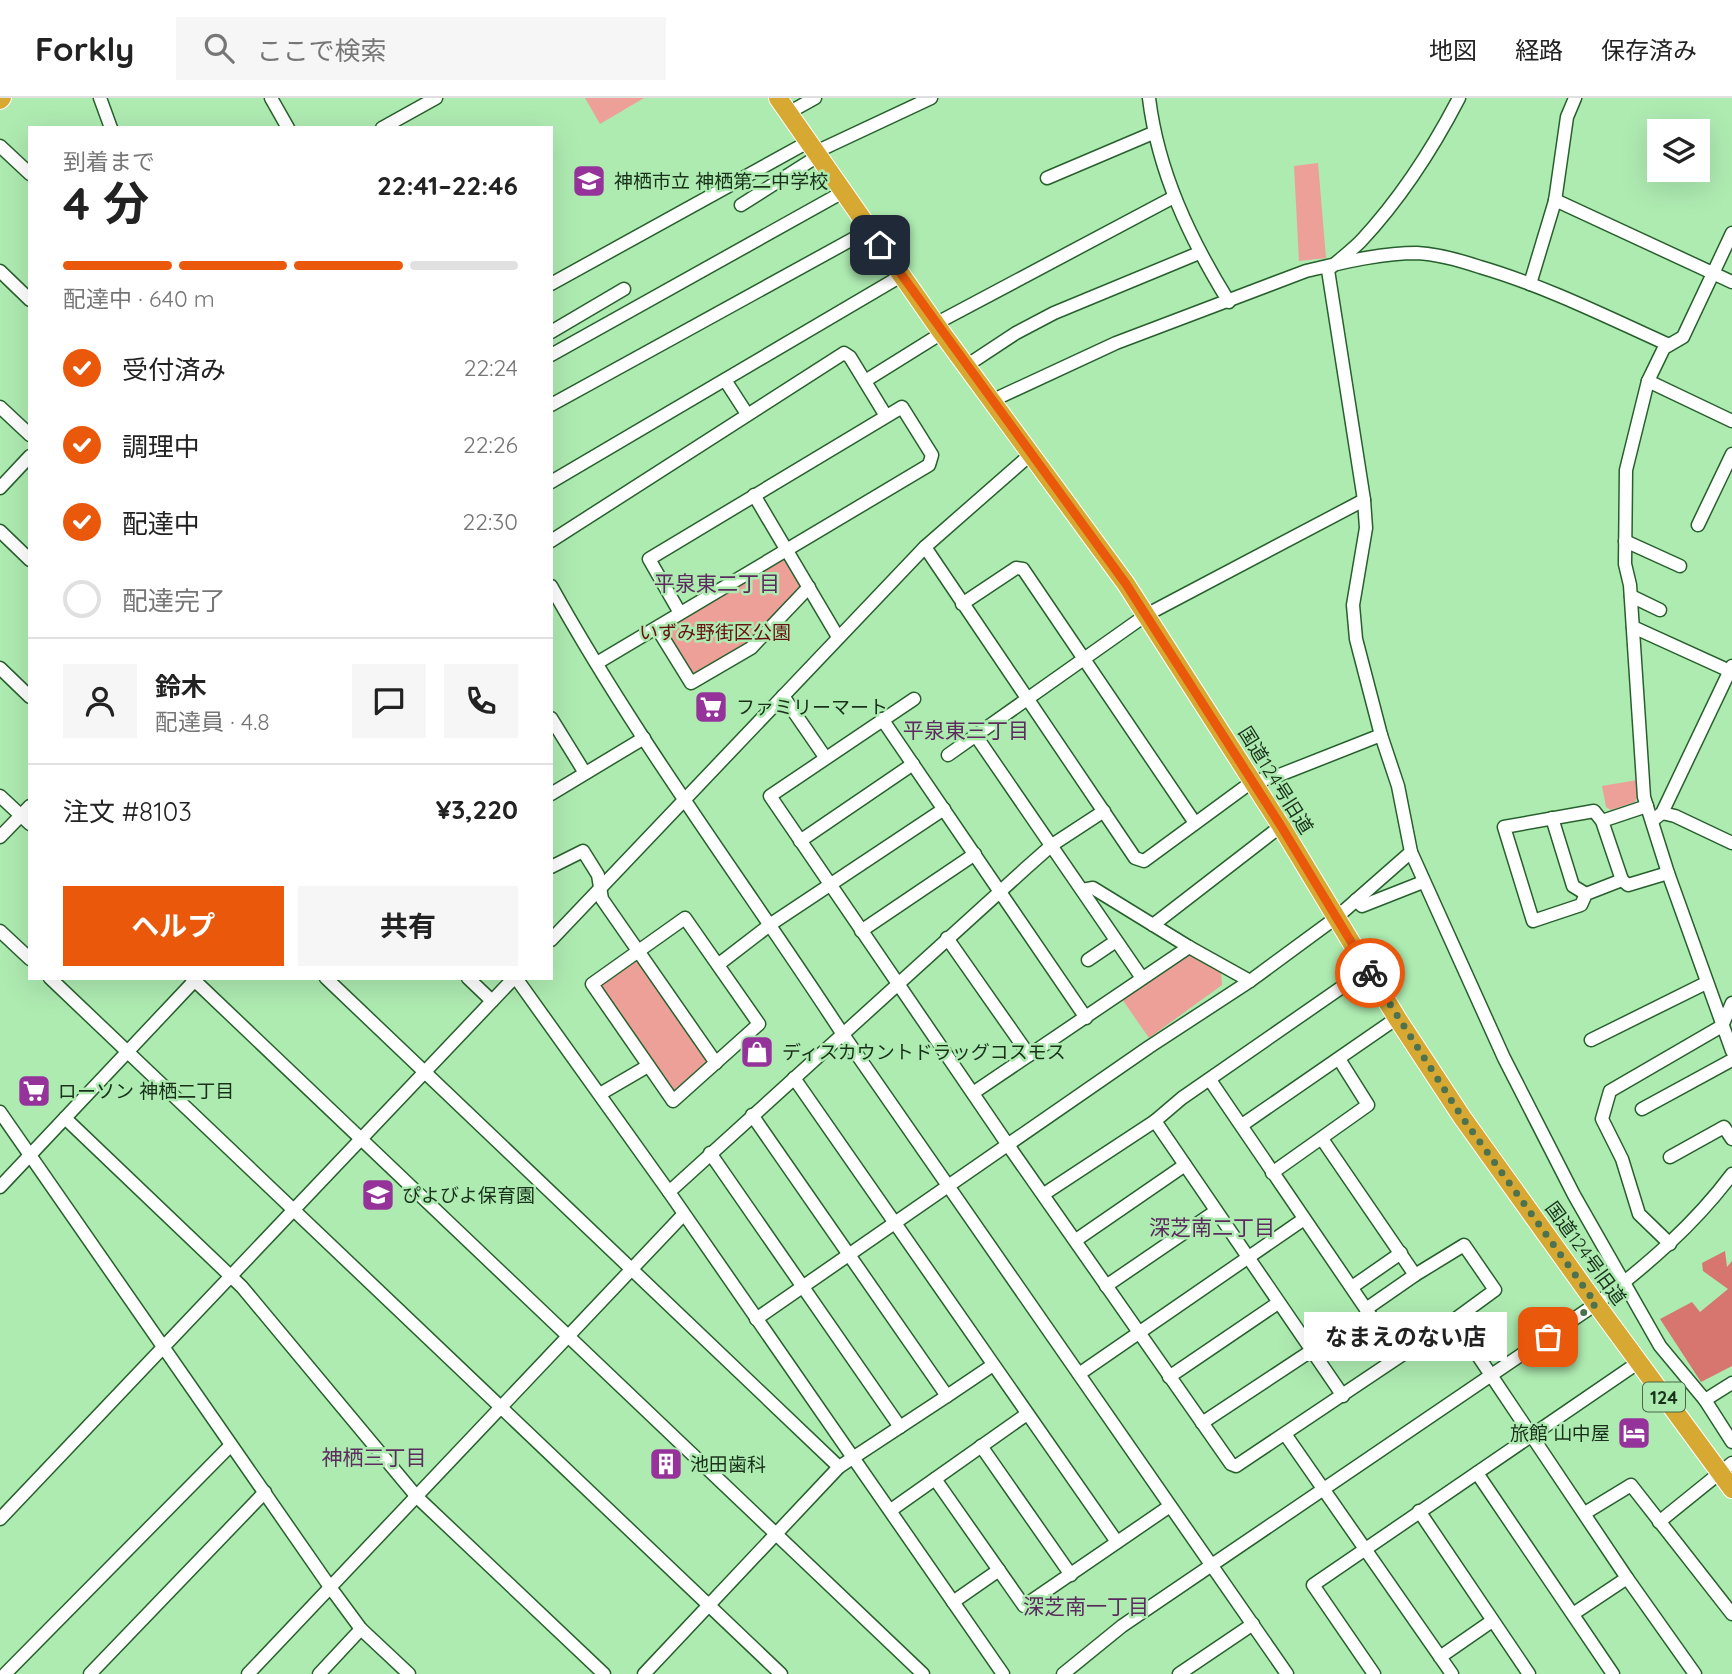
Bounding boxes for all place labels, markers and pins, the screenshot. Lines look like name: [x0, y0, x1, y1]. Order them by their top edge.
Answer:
school or university icon: 神栖市立 神栖第二中学校: [570, 162, 608, 200]
place label: 神栖市立 神栖第二中学校: [614, 169, 828, 193]
pin: [850, 215, 910, 275]
supermarket icon: ファミリーマート: [692, 688, 730, 726]
place label: ファミリーマート: [736, 695, 888, 719]
shop icon: ディスカウントドラッグコスモス: [738, 1033, 776, 1071]
place label: ディスカウントドラッグコスモス: [782, 1040, 1066, 1064]
supermarket icon: ローソン 神栖二丁目: [15, 1072, 53, 1110]
place label: ローソン 神栖二丁目: [58, 1079, 234, 1103]
school or university icon: ぴよびよ保育園: [359, 1176, 397, 1214]
place label: ぴよびよ保育園: [402, 1183, 535, 1207]
pin: [1518, 1307, 1578, 1367]
callout: なまえのない店: [1303, 1312, 1506, 1362]
hotel icon: 旅館 山中屋: [1615, 1414, 1653, 1452]
place label: 旅館 山中屋: [1510, 1421, 1610, 1445]
building icon: 池田歯科: [647, 1445, 685, 1483]
place label: 池田歯科: [690, 1452, 766, 1476]

